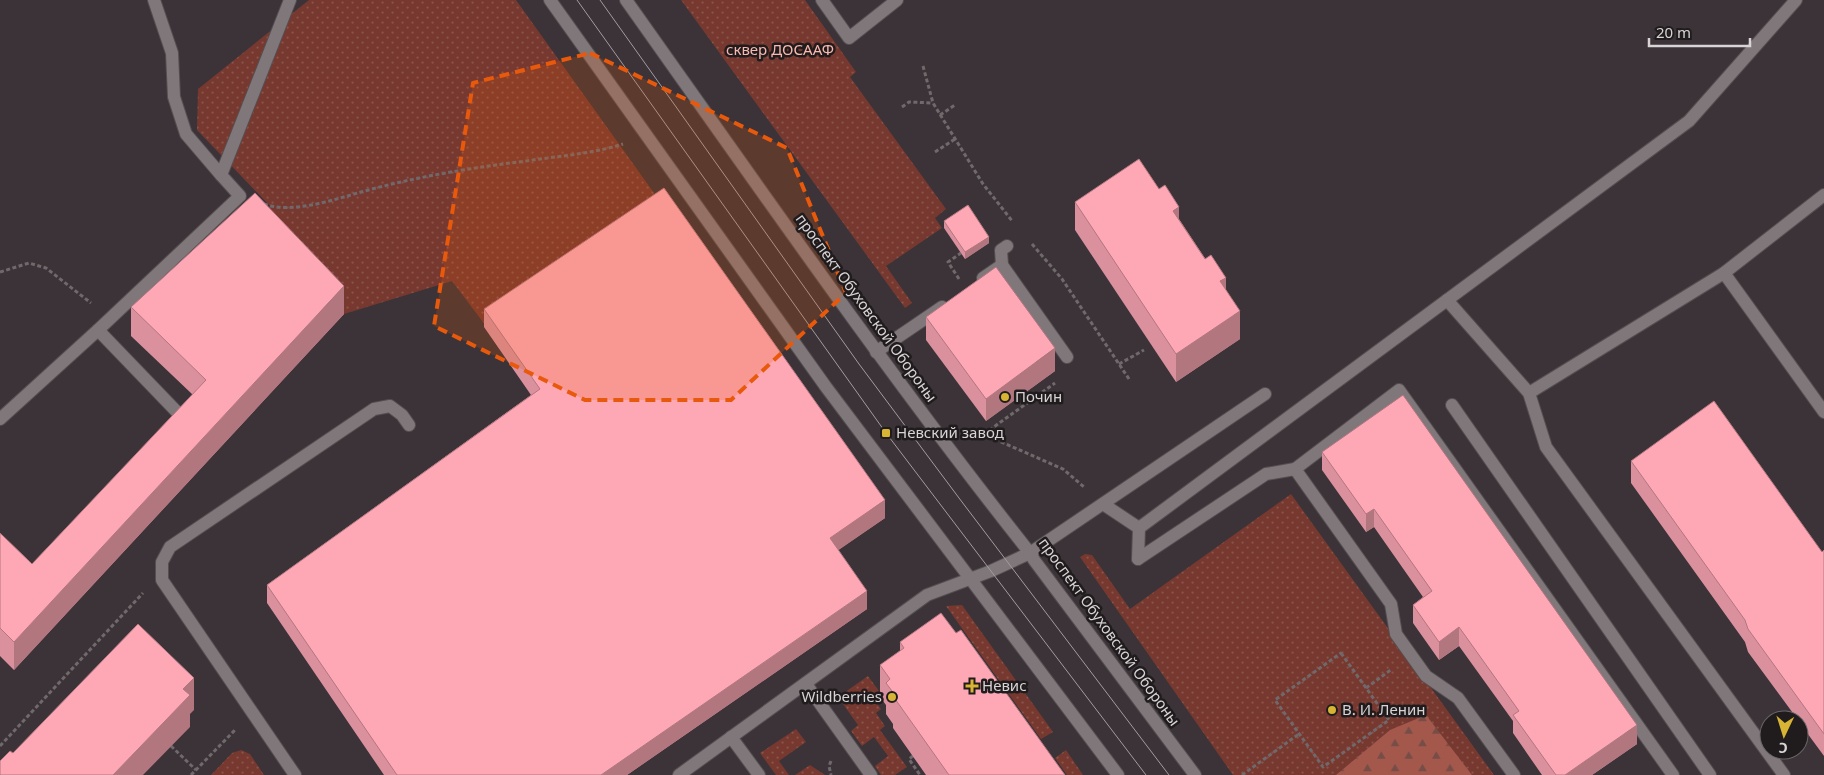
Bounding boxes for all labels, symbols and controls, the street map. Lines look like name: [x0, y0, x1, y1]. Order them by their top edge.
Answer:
scale bar: [1649, 15, 1750, 47]
text: 20 m: [1656, 22, 1691, 42]
park label: сквер ДОСААФ: [726, 39, 834, 59]
street label: проспект Обуховской Обороны: [792, 209, 942, 406]
place label: Почин: [1015, 386, 1062, 406]
marker: Почин: [999, 391, 1011, 403]
place label: Невский завод: [896, 422, 1004, 442]
marker: Невский завод: [880, 427, 892, 439]
street label: проспект Обуховской Обороны: [1035, 533, 1185, 730]
place label: Невис: [982, 675, 1027, 695]
marker: Невис: [966, 680, 978, 692]
place label: Wildberries: [801, 686, 882, 706]
marker: Wildberries: [886, 691, 898, 703]
place label: В. И. Ленин: [1342, 699, 1425, 719]
marker: В. И. Ленин: [1326, 704, 1338, 716]
north arrow: [1759, 710, 1809, 760]
text: С: [1778, 739, 1788, 758]

